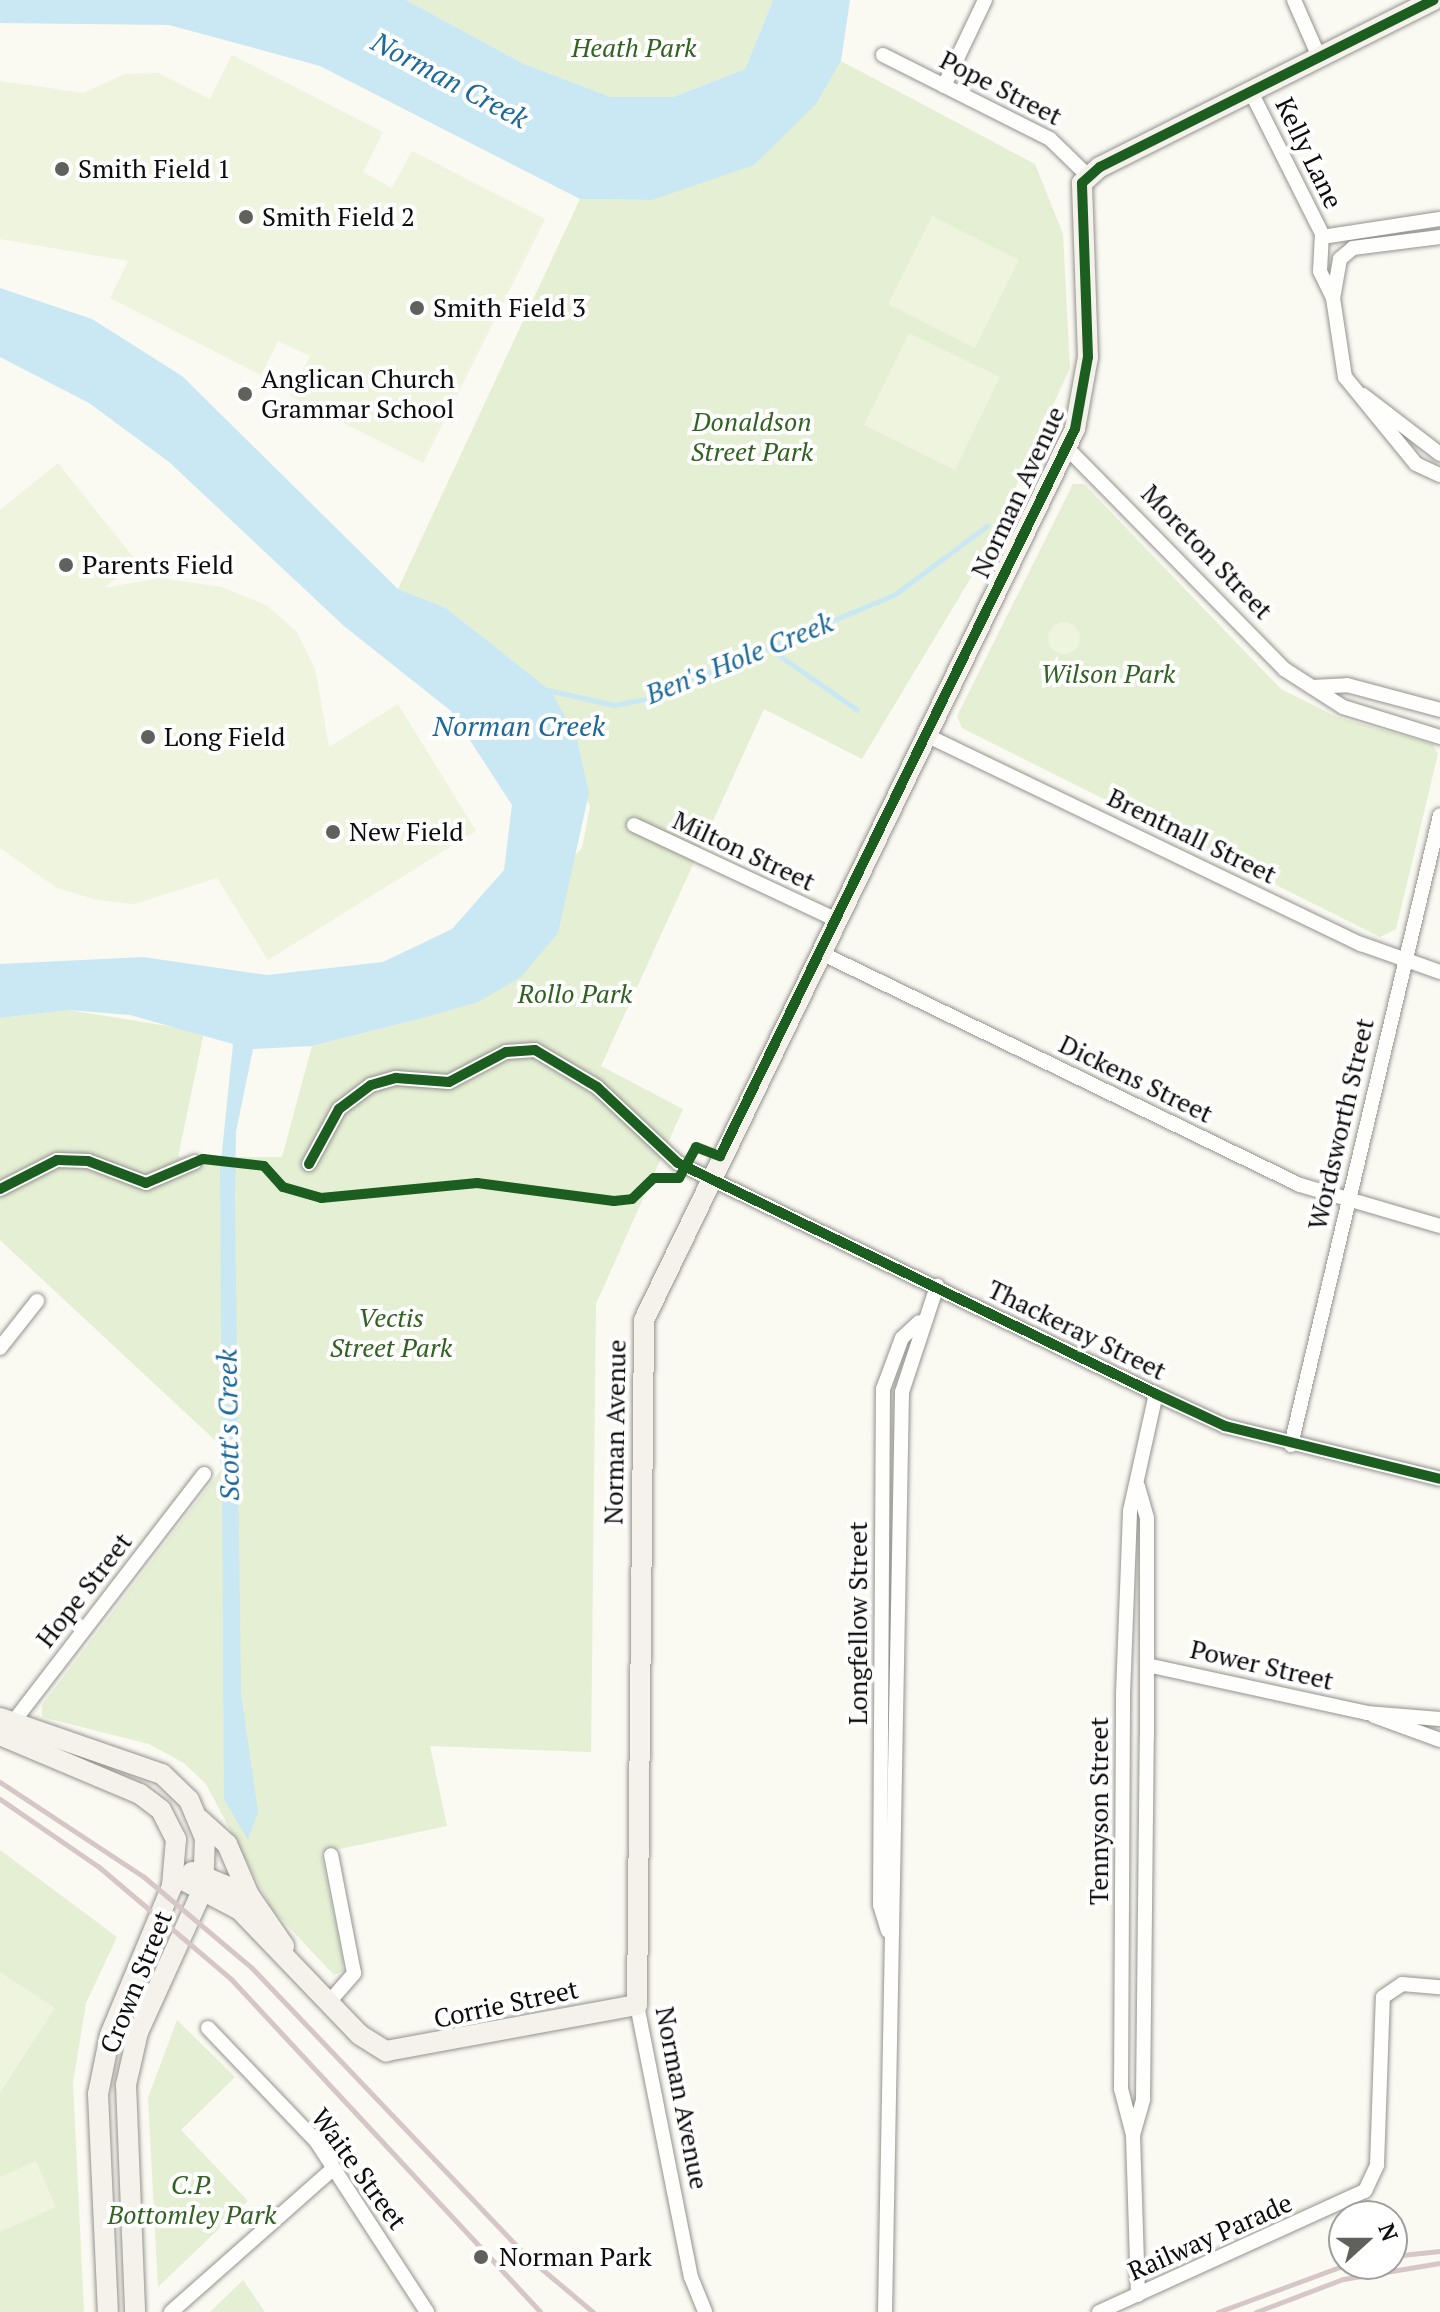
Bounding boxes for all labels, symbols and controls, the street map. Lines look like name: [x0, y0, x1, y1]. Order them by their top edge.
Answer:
water label: Norman Creek: [366, 25, 534, 135]
park label: Heath Park: [572, 32, 696, 64]
street label: Pope Street: [935, 44, 1067, 132]
street label: Kelly Lane: [1269, 92, 1349, 214]
place label: Smith Field 1: [78, 153, 231, 185]
marker: Smith Field 1: [53, 160, 71, 178]
place label: Smith Field 2: [262, 201, 415, 233]
marker: Smith Field 2: [237, 208, 255, 226]
place label: Smith Field 3: [433, 292, 586, 324]
marker: Smith Field 3: [408, 299, 426, 317]
place label: Anglican Church Grammar School: [261, 363, 455, 424]
marker: Anglican Church Grammar School: [236, 385, 254, 403]
street label: Norman Avenue: [965, 401, 1071, 583]
park label: Donaldson Street Park: [691, 406, 813, 468]
street label: Moreton Street: [1135, 478, 1279, 626]
place label: Parents Field: [82, 549, 234, 581]
marker: Parents Field: [57, 556, 75, 574]
water label: Ben's Hole Creek: [640, 605, 838, 711]
park label: Wilson Park: [1041, 658, 1175, 690]
water label: Norman Creek: [433, 709, 605, 743]
place label: Long Field: [164, 721, 285, 753]
marker: Long Field: [139, 728, 157, 746]
street label: Brentnall Street: [1102, 782, 1282, 890]
street label: Milton Street: [668, 804, 820, 898]
place label: New Field: [349, 816, 464, 848]
marker: New Field: [324, 823, 342, 841]
park label: Rollo Park: [518, 978, 632, 1010]
street label: Wordsworth Street: [1301, 1015, 1381, 1233]
street label: Dickens Street: [1054, 1028, 1218, 1130]
street label: Thackeray Street: [983, 1273, 1171, 1387]
park label: Vectis Street Park: [330, 1302, 452, 1364]
street label: Norman Avenue: [598, 1339, 632, 1525]
water label: Scott's Creek: [210, 1349, 246, 1501]
street label: Longfellow Street: [842, 1521, 874, 1725]
street label: Hope Street: [30, 1527, 138, 1653]
street label: Power Street: [1187, 1633, 1337, 1697]
street label: Tennyson Street: [1083, 1717, 1115, 1905]
street label: Crown Street: [93, 1906, 179, 2058]
street label: Corrie Street: [431, 1973, 581, 2035]
street label: Norman Avenue: [649, 2004, 715, 2192]
street label: Waite Street: [305, 2102, 413, 2236]
park label: C.P. Bottomley Park: [107, 2169, 277, 2230]
street label: Railway Parade: [1123, 2187, 1297, 2287]
north arrow: [1328, 2200, 1408, 2280]
text: N: [1372, 2219, 1406, 2245]
place label: Norman Park: [499, 2241, 652, 2273]
marker: Norman Park: [470, 2246, 492, 2268]

